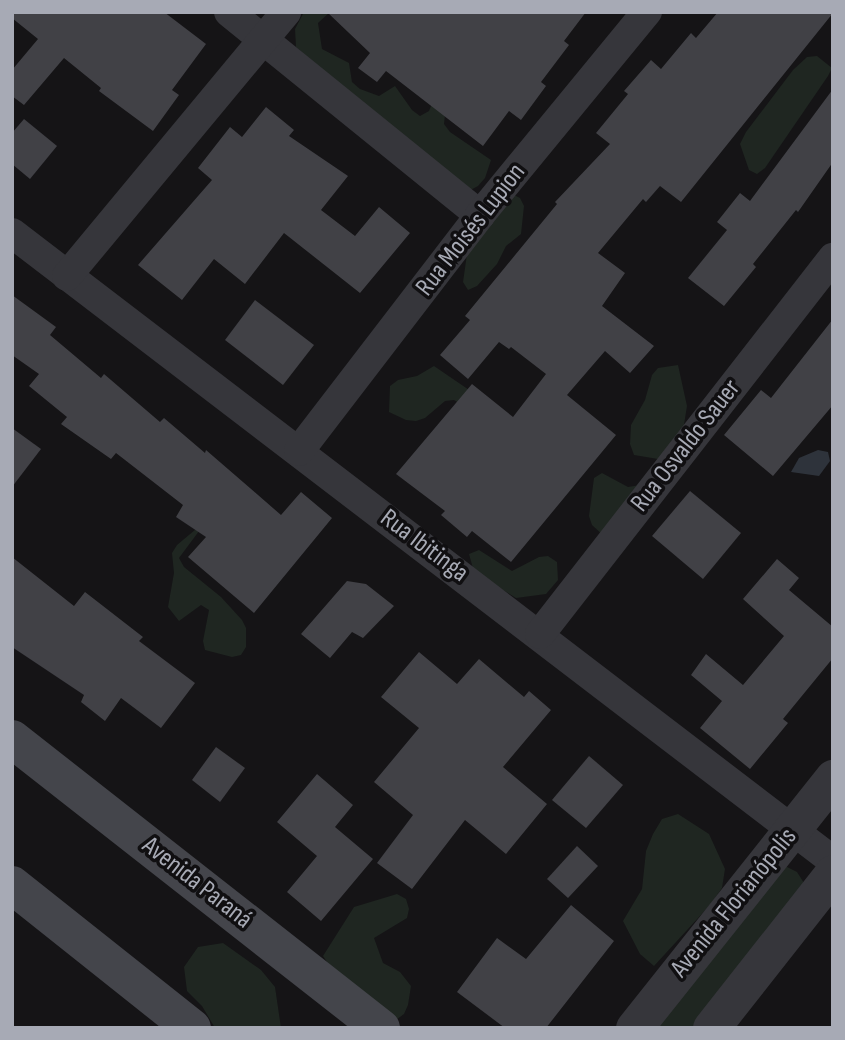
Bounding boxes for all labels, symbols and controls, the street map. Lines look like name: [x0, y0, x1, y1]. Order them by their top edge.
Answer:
street label: Rua Moisés Lupion: [410, 158, 532, 302]
street label: Rua Osvaldo Sauer: [625, 374, 747, 518]
street label: Rua Ibitinga: [374, 503, 474, 589]
street label: Avenida Florianópolis: [664, 822, 804, 984]
street label: Avenida Paraná: [136, 830, 258, 936]

